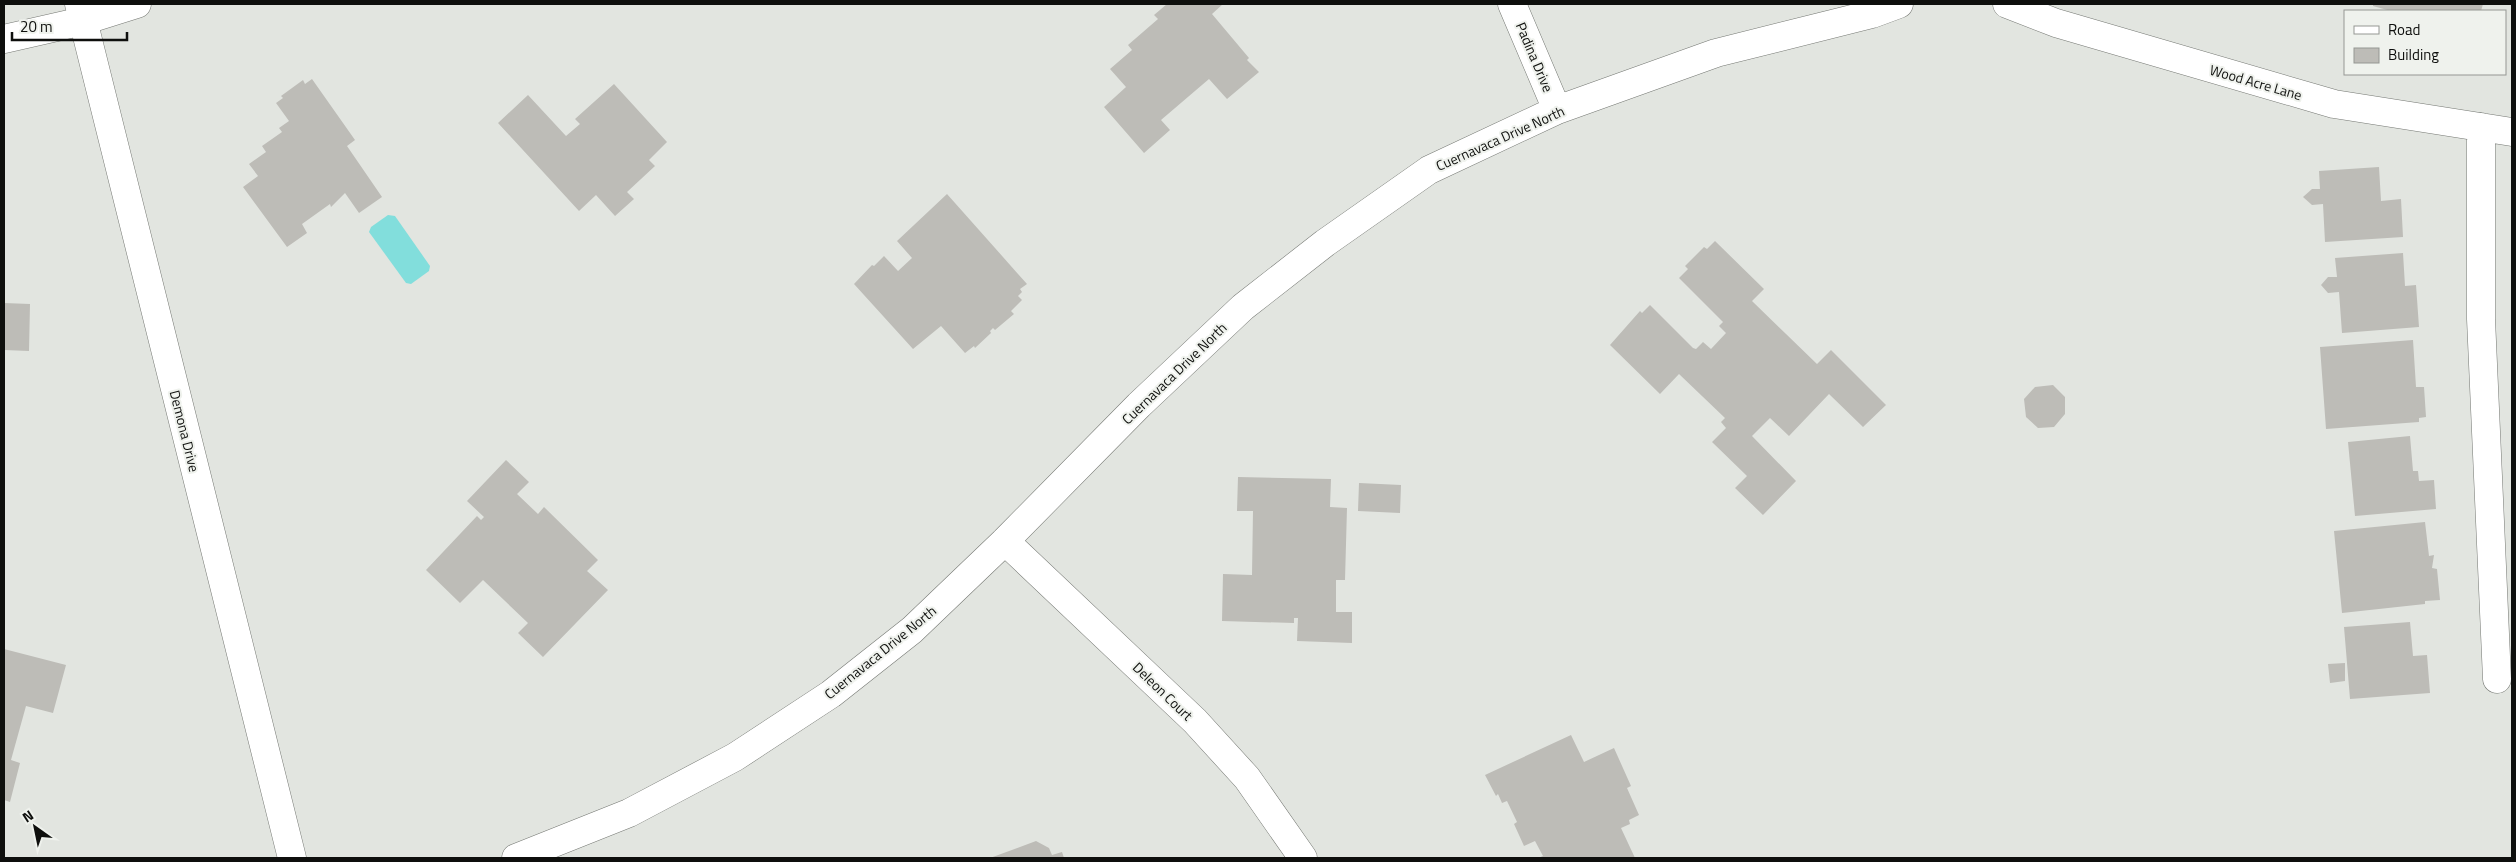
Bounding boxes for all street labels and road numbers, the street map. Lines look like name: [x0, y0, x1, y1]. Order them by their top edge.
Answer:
street label: Padina Drive: [1511, 19, 1559, 95]
street label: Wood Acre Lane: [2207, 59, 2305, 105]
street label: Cuernavaca Drive North: [1432, 100, 1568, 176]
street label: Cuernavaca Drive North: [1117, 317, 1231, 429]
street label: Demona Drive: [165, 388, 205, 474]
street label: Cuernavaca Drive North: [819, 600, 941, 704]
street label: Deleon Court: [1128, 657, 1198, 725]

